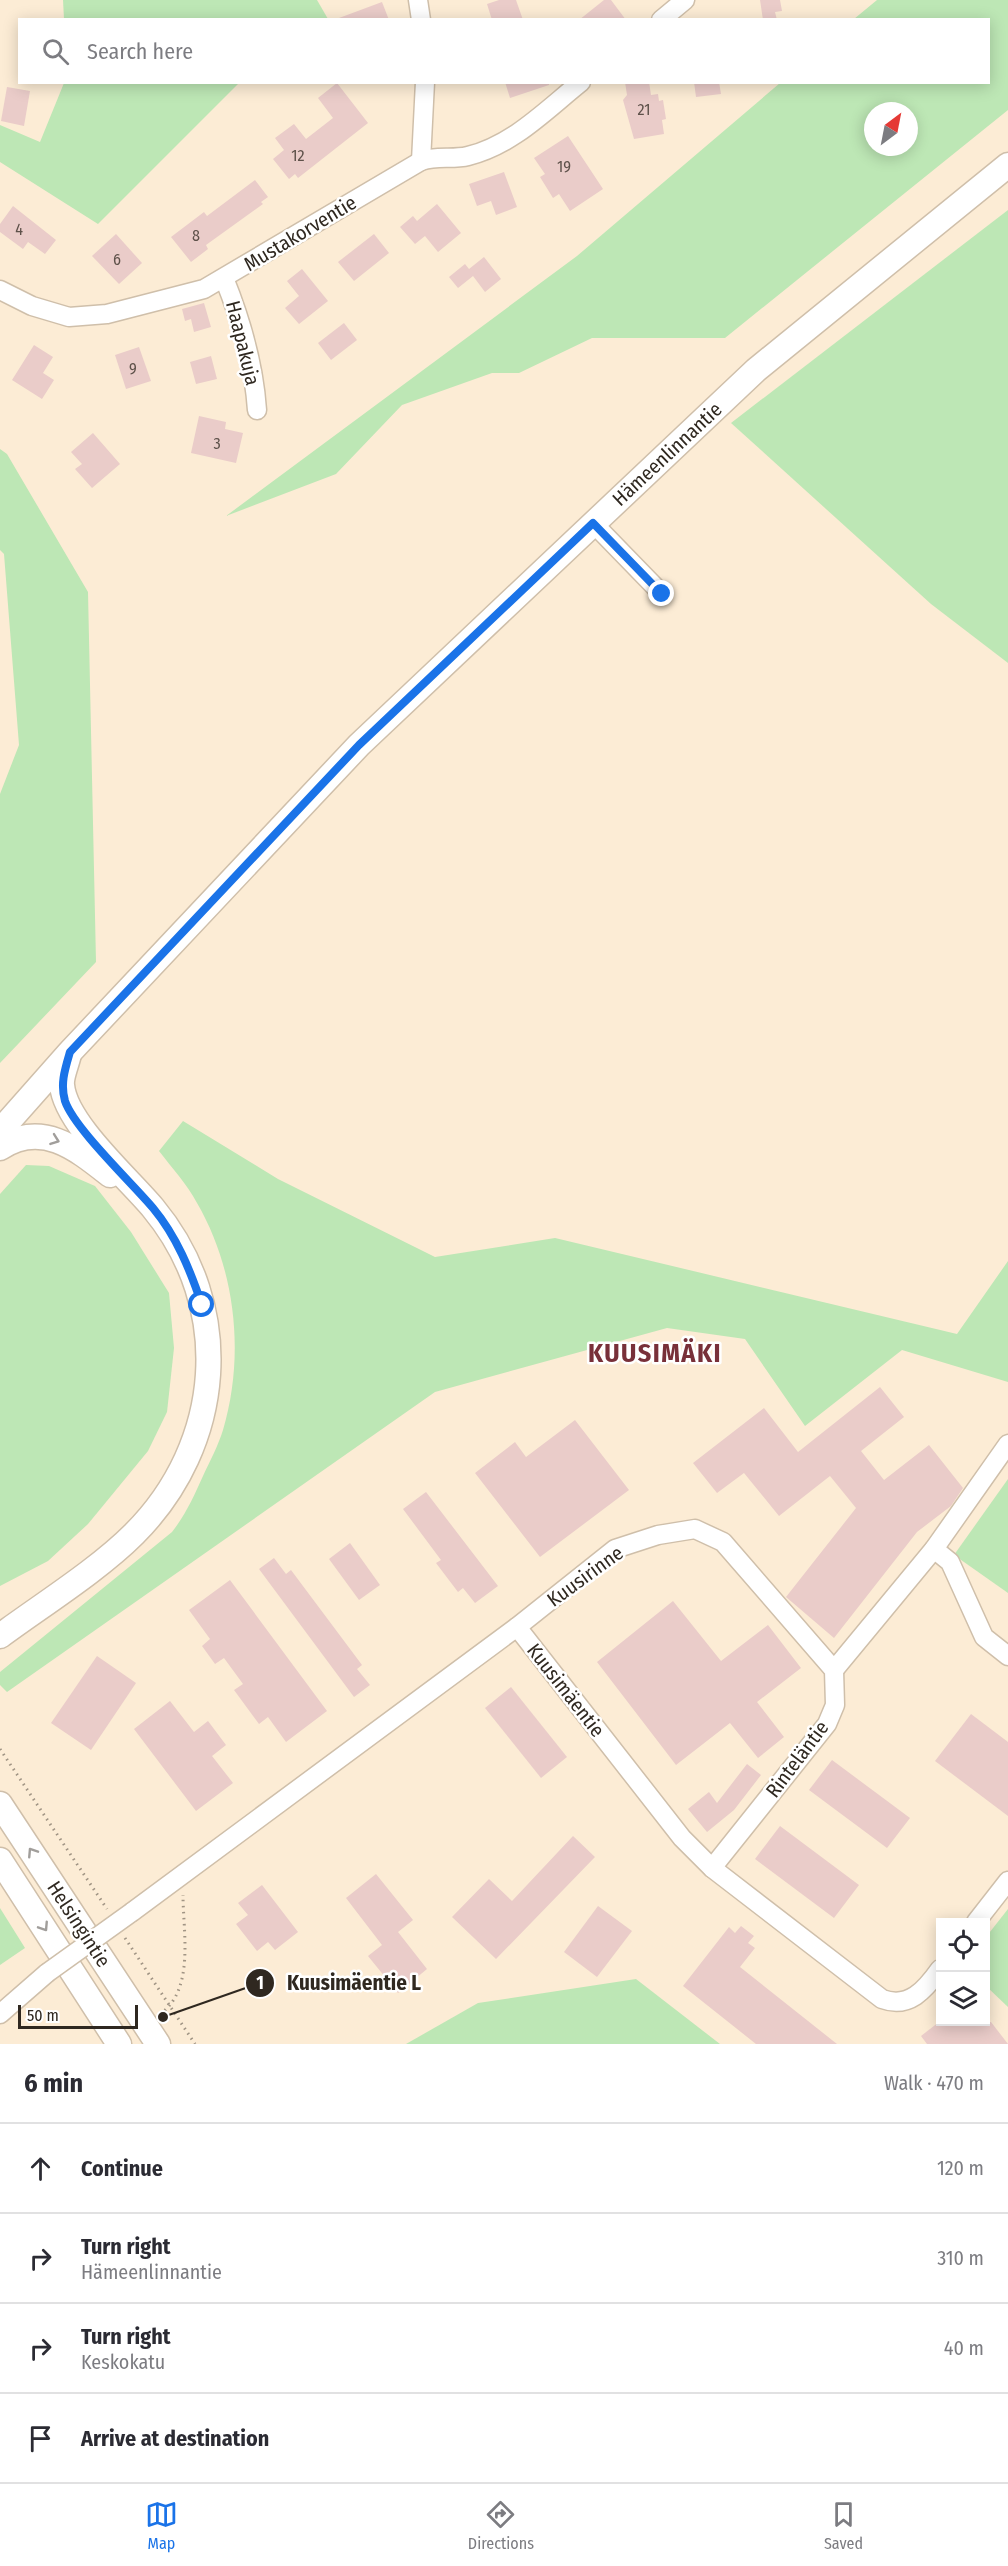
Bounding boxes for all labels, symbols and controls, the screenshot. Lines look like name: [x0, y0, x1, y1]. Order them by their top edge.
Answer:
search box: [18, 18, 990, 84]
icon: search: [39, 35, 72, 68]
text: Search here: [87, 38, 193, 65]
house number: 21: [638, 100, 650, 119]
north arrow: [864, 102, 918, 156]
house number: 12: [291, 146, 305, 165]
house number: 19: [557, 157, 571, 176]
street label: Mustakorventie: [239, 190, 361, 276]
house number: 4: [15, 220, 23, 239]
house number: 8: [192, 226, 200, 245]
house number: 6: [113, 250, 121, 269]
street label: Haapakuja: [221, 298, 265, 388]
house number: 9: [129, 359, 137, 378]
street label: Hämeenlinnantie: [607, 397, 727, 511]
house number: 3: [213, 434, 221, 453]
route end: [648, 580, 674, 606]
one-way arrow: [50, 1132, 60, 1145]
route start: [188, 1291, 214, 1317]
district label: KUUSIMÄKI: [588, 1338, 722, 1369]
street label: Kuusirinne: [542, 1540, 628, 1612]
street label: Kuusimäentie: [522, 1638, 610, 1742]
street label: Rinteläntie: [760, 1716, 834, 1802]
one-way arrow: [28, 1848, 39, 1859]
street label: Helsingintie: [42, 1876, 116, 1972]
map controls: [936, 1918, 990, 2026]
button: locate: [936, 1918, 990, 1972]
one-way arrow: [36, 1921, 48, 1931]
callout: Kuusimäentie L: [245, 1964, 433, 2003]
text: Kuusimäentie L: [287, 1970, 421, 1996]
text: 1: [256, 1972, 264, 1994]
button: layers: [936, 1972, 990, 2026]
scale bar: [18, 2002, 138, 2030]
text: 50 m: [27, 2006, 59, 2025]
text: 6 min: [24, 2068, 83, 2099]
text: Walk · 470 m: [884, 2071, 984, 2095]
icon: ahead: [24, 2152, 57, 2185]
text: Continue: [81, 2155, 163, 2182]
text: 120 m: [937, 2156, 984, 2180]
text: Turn right: [81, 2233, 170, 2260]
icon: right: [24, 2242, 57, 2275]
text: 310 m: [937, 2246, 984, 2270]
text: Hämeenlinnantie: [81, 2260, 222, 2284]
text: Turn right: [81, 2323, 170, 2350]
icon: right: [24, 2332, 57, 2365]
text: 40 m: [944, 2336, 984, 2360]
text: Keskokatu: [81, 2350, 165, 2374]
icon: arrive: [24, 2422, 57, 2455]
text: Arrive at destination: [81, 2425, 269, 2452]
tab: Map: [145, 2498, 178, 2553]
tab: Directions: [468, 2498, 534, 2553]
tab: Saved: [824, 2498, 863, 2553]

